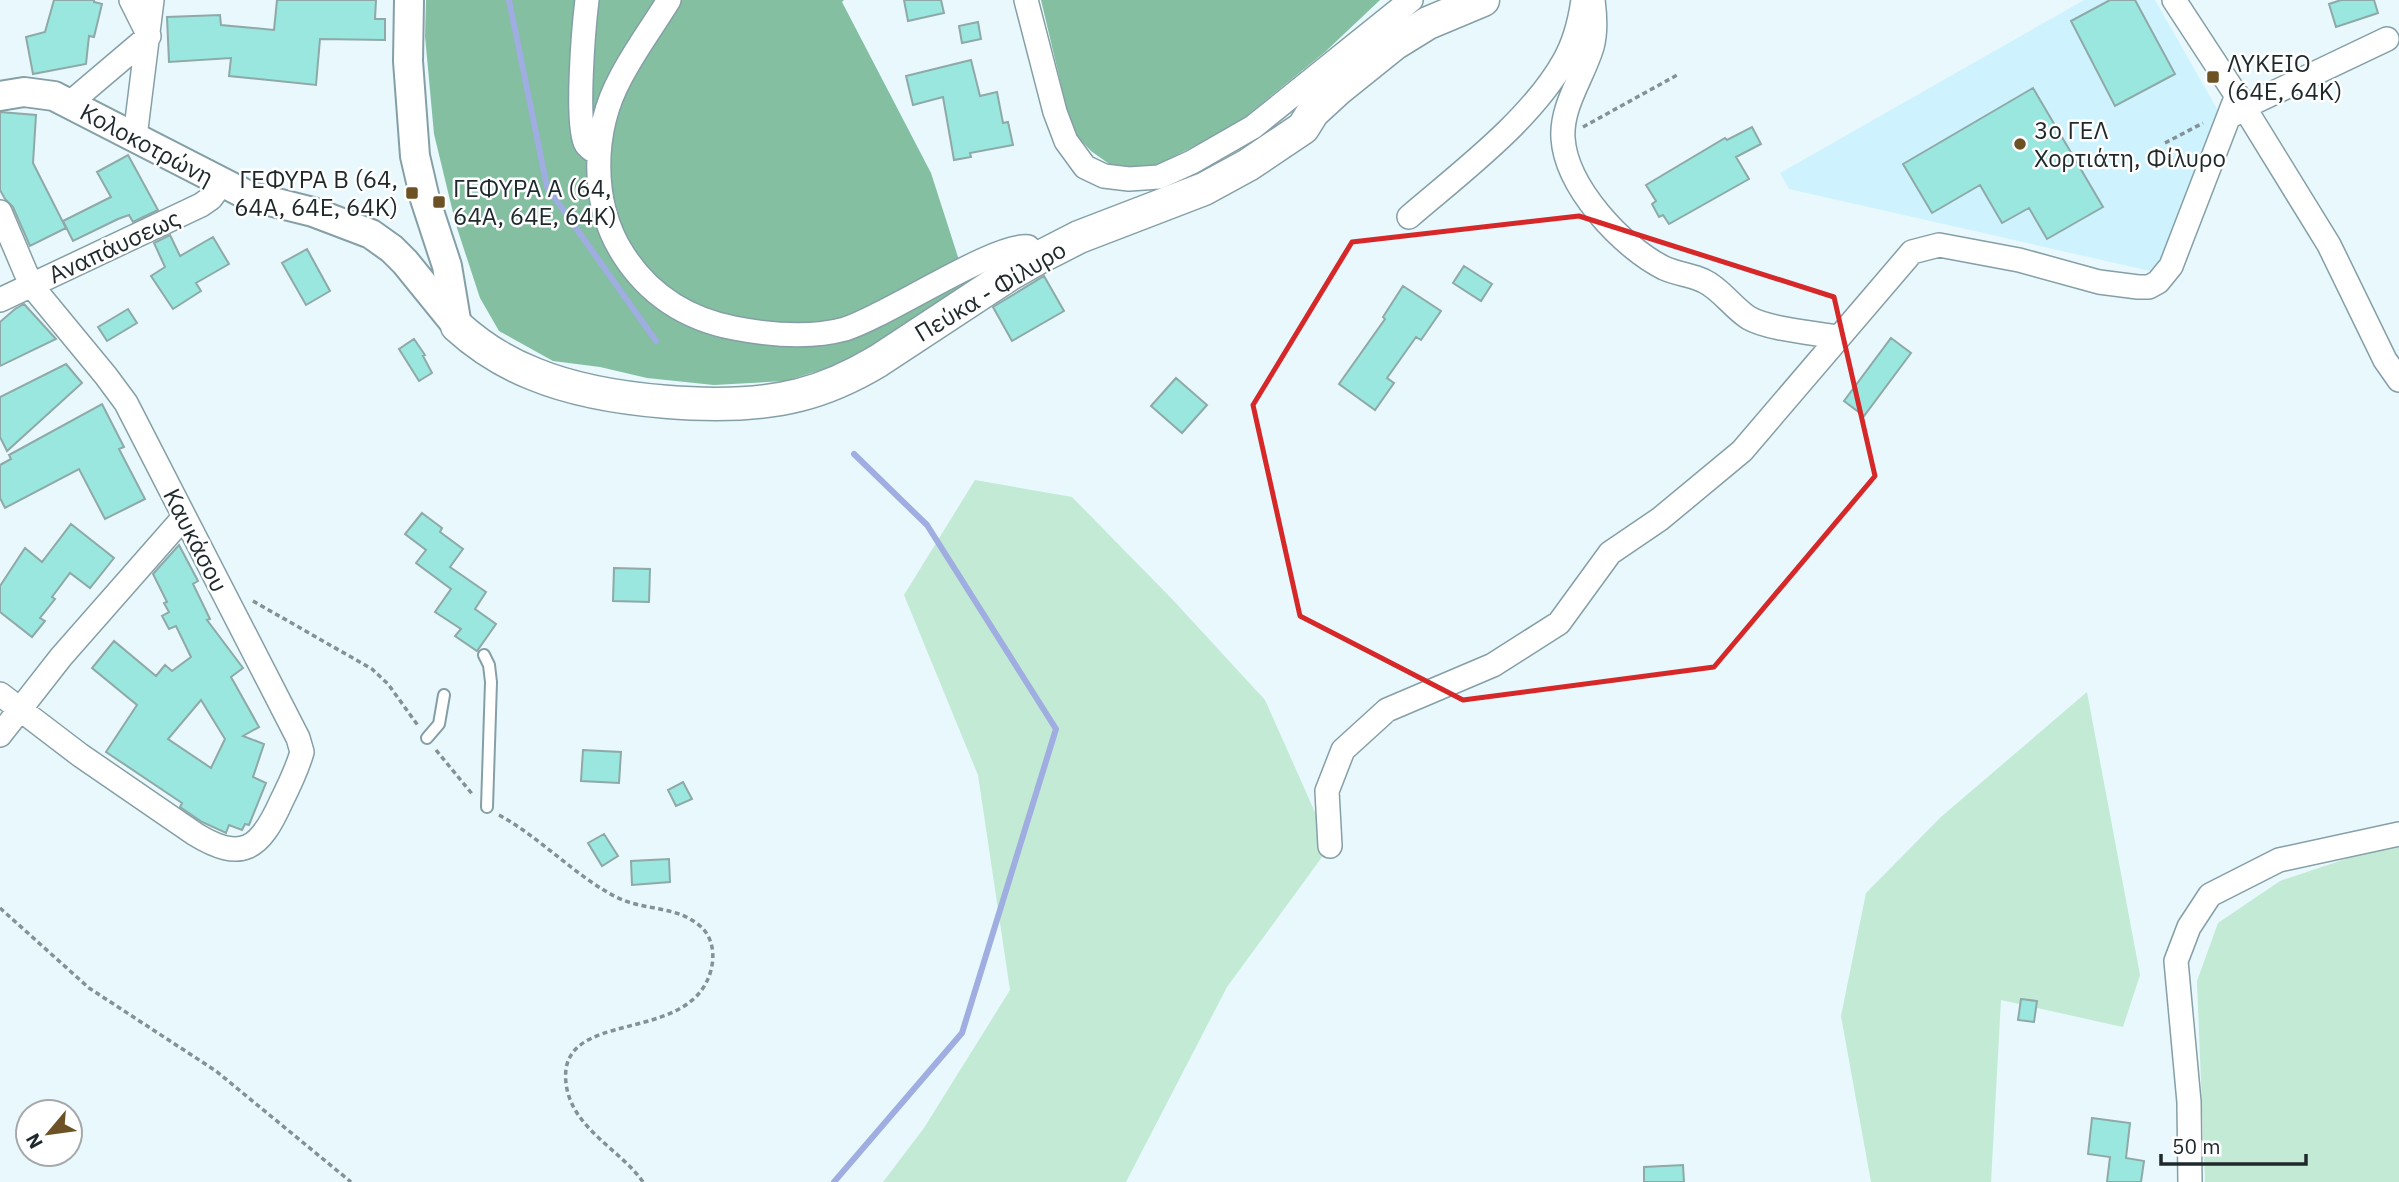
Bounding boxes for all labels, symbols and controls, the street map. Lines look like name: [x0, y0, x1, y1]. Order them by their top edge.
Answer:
place label: ΛΥΚΕΙΟ (64Ε, 64Κ): [2227, 47, 2342, 107]
marker: ΛΥΚΕΙΟ (64Ε, 64Κ): [2205, 69, 2221, 85]
street label: Κολοκοτρώνη: [75, 95, 219, 193]
place label: 3ο ΓΕΛ Χορτιάτη, Φίλυρο: [2034, 114, 2226, 174]
marker: 3ο ΓΕΛ Χορτιάτη, Φίλυρο: [2012, 136, 2028, 152]
place label: ΓΕΦΥΡΑ B (64, 64Α, 64Ε, 64Κ): [234, 163, 398, 223]
place label: ΓΕΦΥΡΑ A (64, 64Α, 64Ε, 64Κ): [453, 172, 617, 232]
marker: ΓΕΦΥΡΑ B (64, 64Α, 64Ε, 64Κ): [404, 185, 420, 201]
marker: ΓΕΦΥΡΑ A (64, 64Α, 64Ε, 64Κ): [431, 194, 447, 210]
street label: Αναπάυσεως: [43, 202, 185, 290]
street label: Πεύκα - Φίλυρο: [908, 233, 1072, 349]
street label: Καυκάσου: [156, 483, 236, 597]
north arrow: [14, 1098, 84, 1168]
scale bar: [2161, 1122, 2306, 1166]
text: N: [20, 1129, 48, 1153]
text: 50 m: [2172, 1132, 2221, 1160]

